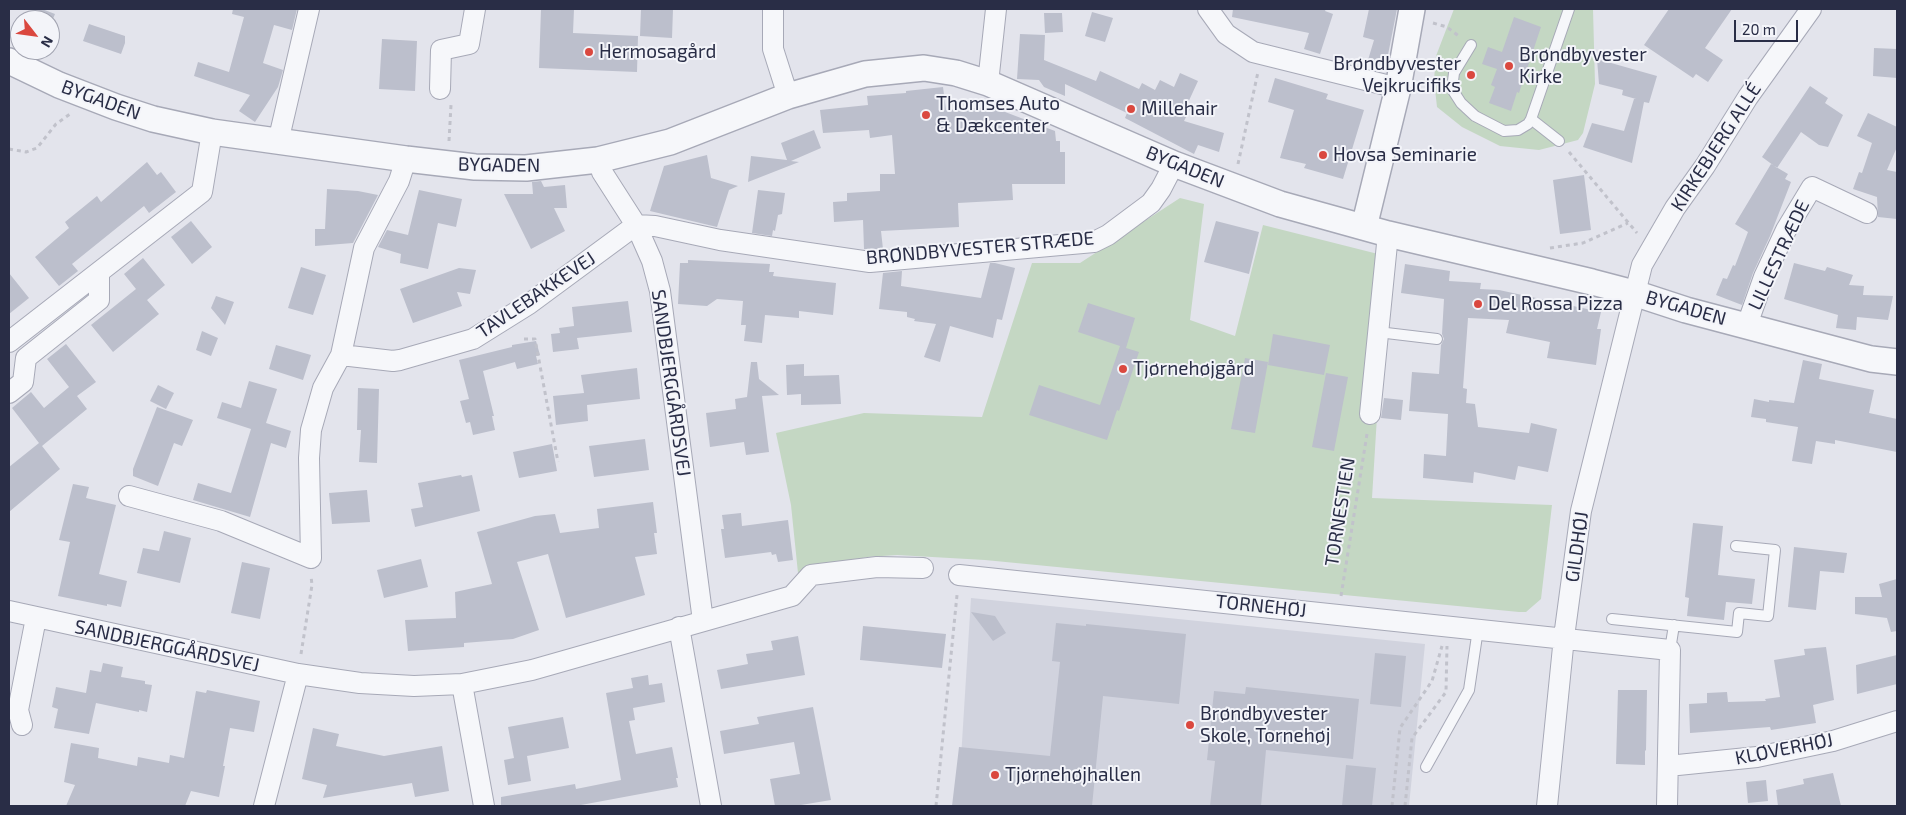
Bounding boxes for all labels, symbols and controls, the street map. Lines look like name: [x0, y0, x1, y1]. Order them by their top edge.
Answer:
north arrow: [10, 10, 60, 60]
scale bar: [1736, 10, 1800, 42]
text: 20 m: [1742, 20, 1776, 38]
text: N: [38, 34, 57, 51]
place label: Hermosagård: [599, 41, 716, 63]
place label: Brøndbyvester Kirke: [1519, 44, 1647, 88]
marker: Hermosagård: [583, 46, 595, 58]
place label: Brøndbyvester Vejkrucifiks: [1333, 53, 1461, 97]
marker: Brøndbyvester Kirke: [1503, 60, 1515, 72]
marker: Brøndbyvester Vejkrucifiks: [1465, 69, 1477, 81]
street label: BYGADEN: [58, 75, 144, 125]
street label: KIRKEBJERG ALLÉ: [1666, 79, 1766, 215]
place label: Thomses Auto & Dækcenter: [936, 93, 1060, 137]
place label: Millehair: [1141, 98, 1218, 120]
marker: Millehair: [1125, 103, 1137, 115]
marker: Thomses Auto & Dækcenter: [920, 109, 932, 121]
street label: BYGADEN: [1142, 141, 1228, 193]
place label: Hovsa Seminarie: [1333, 144, 1477, 166]
marker: Hovsa Seminarie: [1317, 149, 1329, 161]
street label: BYGADEN: [458, 153, 540, 177]
street label: LILLESTRÆDE: [1744, 196, 1814, 314]
street label: BRØNDBYVESTER STRÆDE: [865, 227, 1095, 269]
street label: TAVLEBAKKEVEJ: [472, 247, 600, 343]
street label: BYGADEN: [1643, 286, 1729, 330]
street label: SANDBJERGGÅRDSVEJ: [647, 288, 695, 478]
place label: Del Rossa Pizza: [1488, 293, 1623, 315]
marker: Del Rossa Pizza: [1472, 298, 1484, 310]
place label: Tjørnehøjgård: [1133, 358, 1254, 380]
marker: Tjørnehøjgård: [1117, 363, 1129, 375]
street label: TORNESTIEN: [1320, 456, 1360, 568]
street label: GILDHØJ: [1561, 510, 1593, 584]
street label: TORNEHØJ: [1215, 590, 1307, 622]
street label: SANDBJERGGÅRDSVEJ: [72, 615, 262, 677]
place label: Brøndbyvester Skole, Tornehøj: [1200, 703, 1330, 747]
marker: Brøndbyvester Skole, Tornehøj: [1184, 719, 1196, 731]
street label: KLØVERHØJ: [1733, 728, 1835, 770]
place label: Tjørnehøjhallen: [1005, 764, 1141, 786]
marker: Tjørnehøjhallen: [989, 769, 1001, 781]

